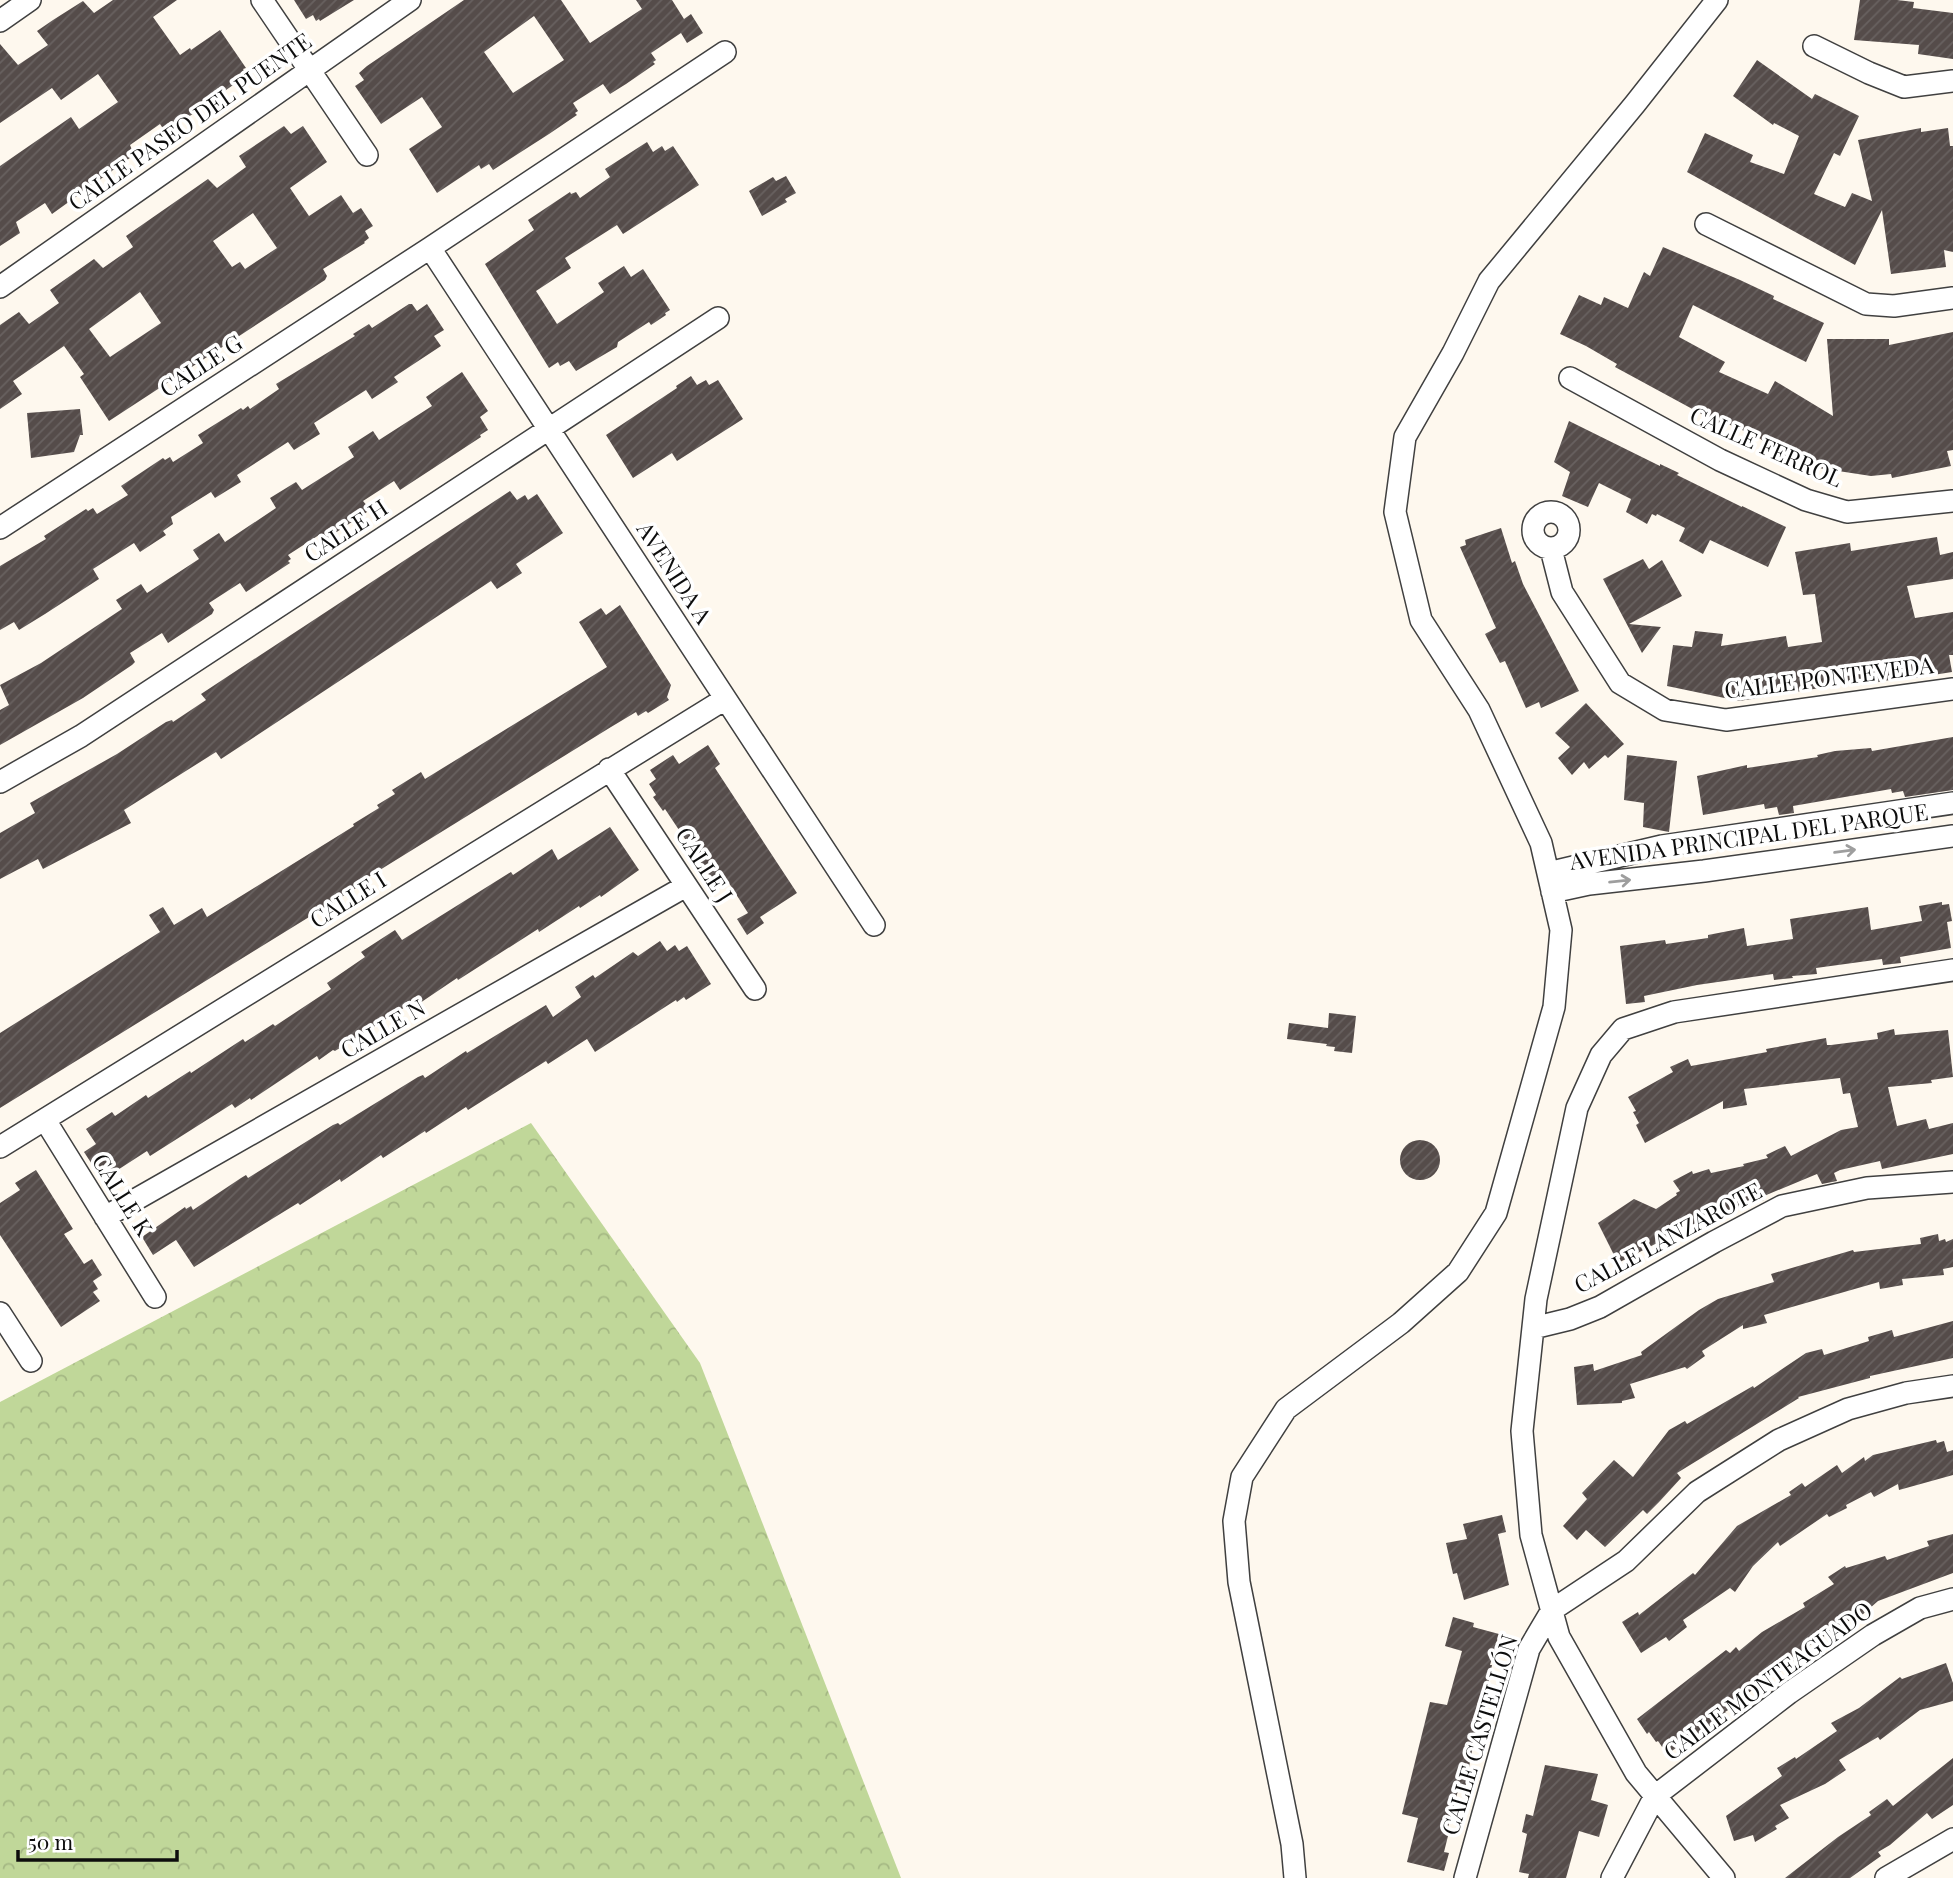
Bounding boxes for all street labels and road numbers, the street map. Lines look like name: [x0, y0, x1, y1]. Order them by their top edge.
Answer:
street label: CALLE PASEO DEL PUENTE: [61, 25, 317, 217]
street label: CALLE G: [153, 326, 248, 403]
street label: CALLE FERROL: [1685, 398, 1848, 493]
street label: CALLE H: [297, 491, 393, 568]
street label: AVENIDA A: [630, 514, 720, 630]
street label: CALLE PONTEVEDA: [1722, 648, 1936, 705]
street label: AVENIDA PRINCIPAL DEL PARQUE: [1567, 795, 1930, 876]
street label: CALLE J: [669, 820, 741, 908]
street label: CALLE I: [303, 863, 391, 934]
street label: CALLE N: [334, 991, 430, 1064]
street label: CALLE K: [86, 1147, 161, 1242]
street label: CALLE LANZAROTE: [1568, 1174, 1767, 1299]
street label: CALLE MONTEAGUADO: [1656, 1593, 1878, 1766]
street label: CALLE CASTELLÓN: [1433, 1631, 1524, 1838]

